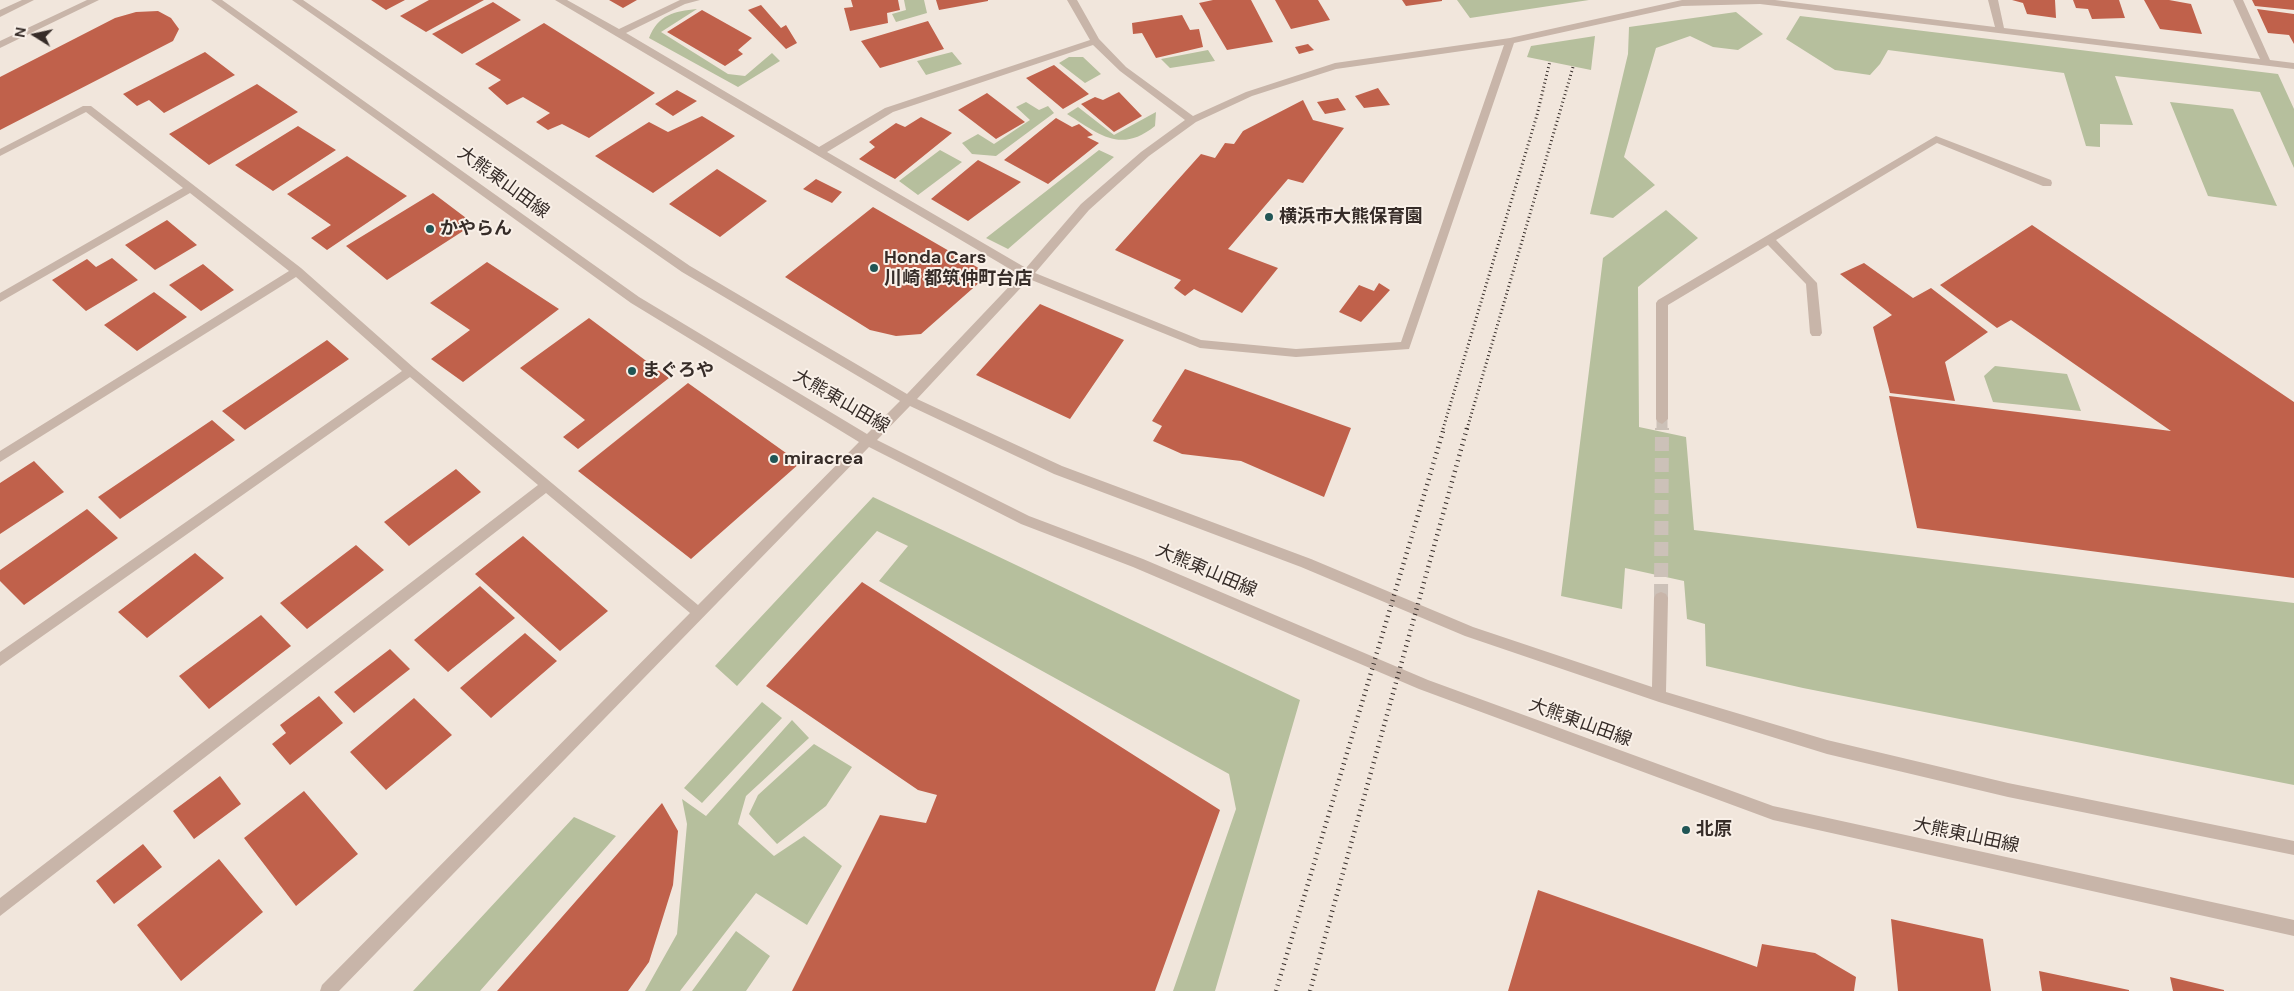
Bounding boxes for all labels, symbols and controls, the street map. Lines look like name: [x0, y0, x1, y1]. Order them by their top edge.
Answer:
north arrow: [10, 10, 60, 60]
text: N: [10, 26, 30, 39]
street label: 大熊東山田線: [453, 143, 553, 223]
place label: 横浜市大熊保育園: [1279, 206, 1423, 228]
marker: 横浜市大熊保育園: [1263, 211, 1275, 223]
place label: かやらん: [440, 218, 512, 240]
marker: かやらん: [424, 223, 436, 235]
place label: Honda Cars 川崎 都筑仲町台店: [884, 247, 1032, 290]
marker: Honda Cars 川崎 都筑仲町台店: [868, 262, 880, 274]
place label: まぐろや: [642, 360, 714, 382]
marker: まぐろや: [626, 365, 638, 377]
street label: 大熊東山田線: [789, 366, 893, 438]
place label: miracrea: [784, 448, 863, 470]
marker: miracrea: [768, 453, 780, 465]
street label: 大熊東山田線: [1152, 540, 1260, 602]
street label: 大熊東山田線: [1526, 694, 1634, 752]
street label: 大熊東山田線: [1911, 814, 2021, 858]
place label: 北原: [1696, 819, 1732, 841]
marker: 北原: [1680, 824, 1692, 836]

